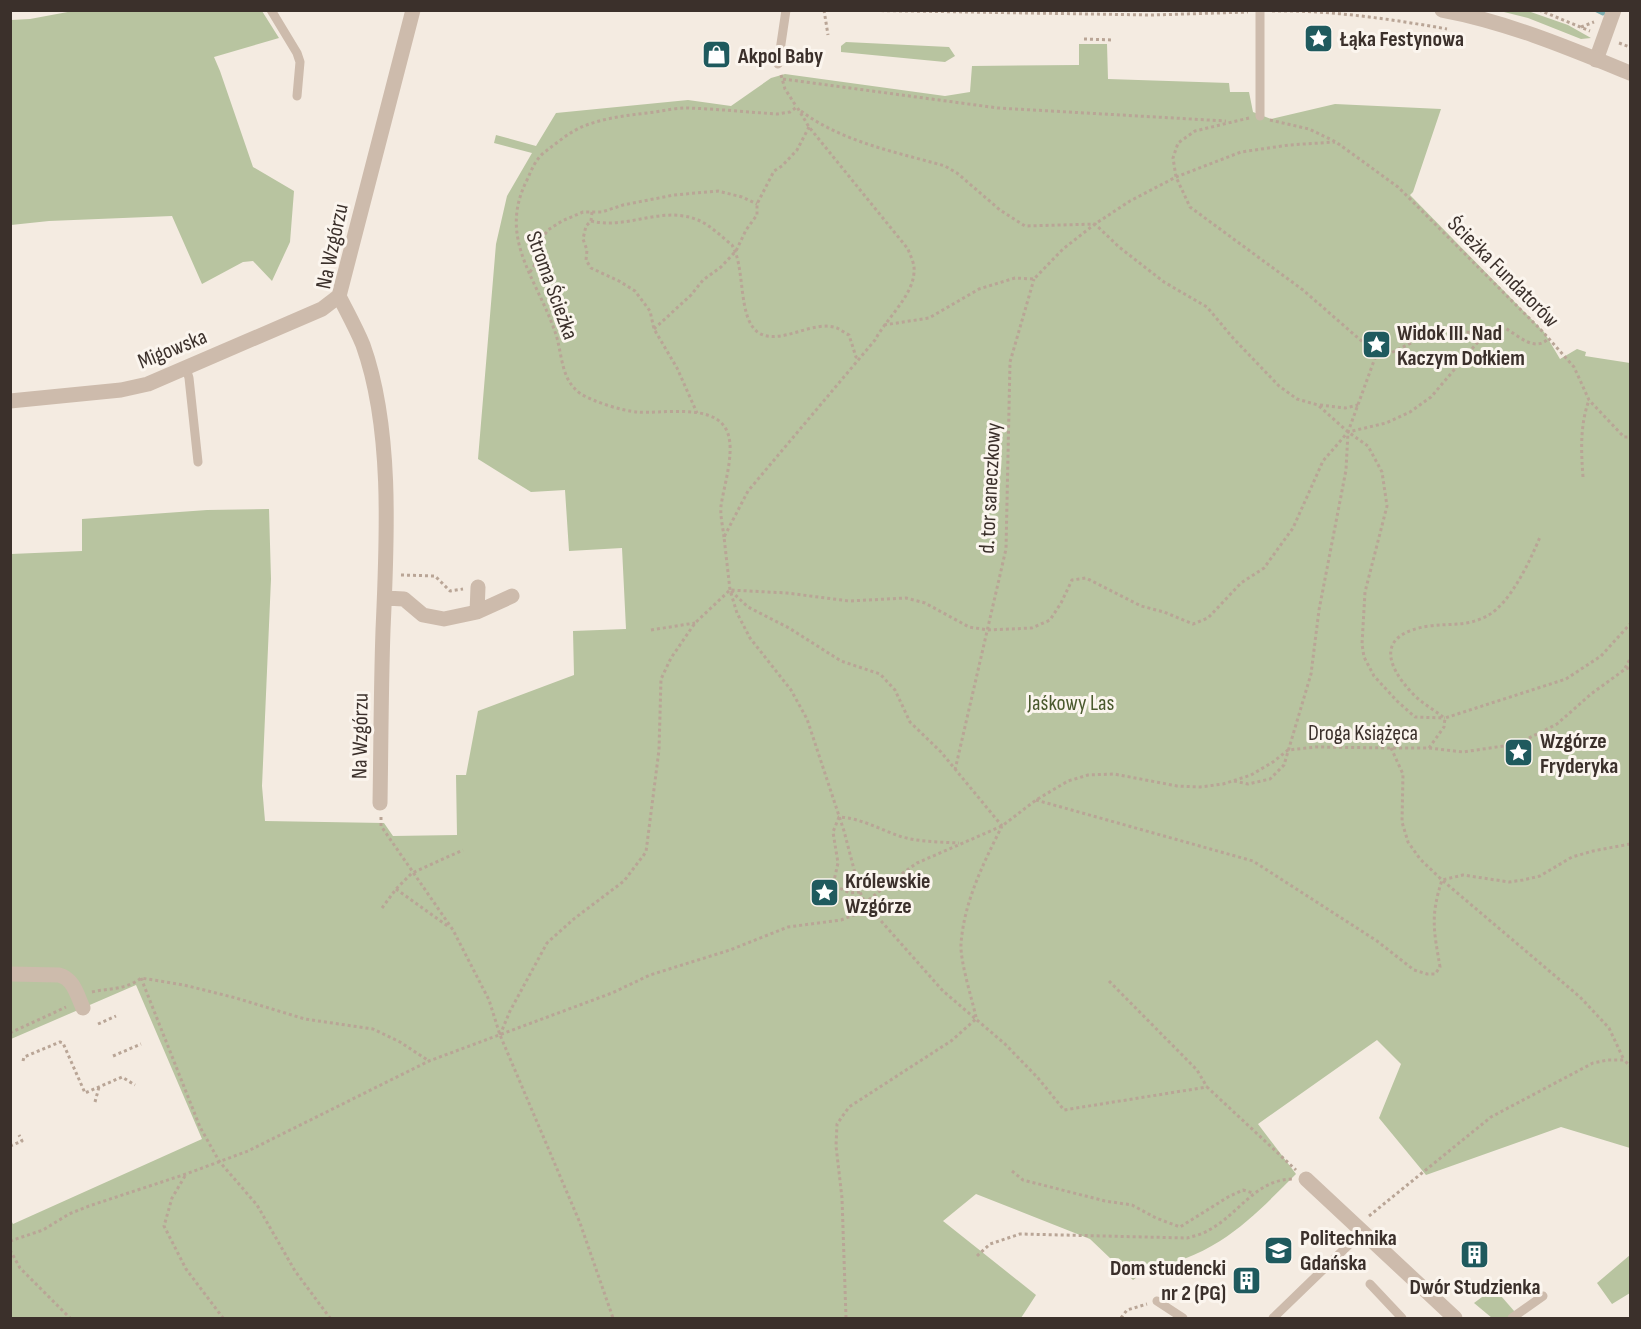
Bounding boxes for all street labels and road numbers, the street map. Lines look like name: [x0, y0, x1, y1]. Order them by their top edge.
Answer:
street label: Na Wzgórzu: [310, 201, 355, 291]
street label: Ścieżka Fundatorów: [1441, 211, 1564, 334]
street label: Stroma Ścieżka: [520, 228, 584, 343]
street label: Migowska: [134, 323, 211, 375]
street label: d. tor saneczkowy: [974, 421, 1007, 554]
street label: Na Wzgórzu: [346, 693, 375, 779]
street label: Droga Książęca: [1308, 720, 1418, 747]

